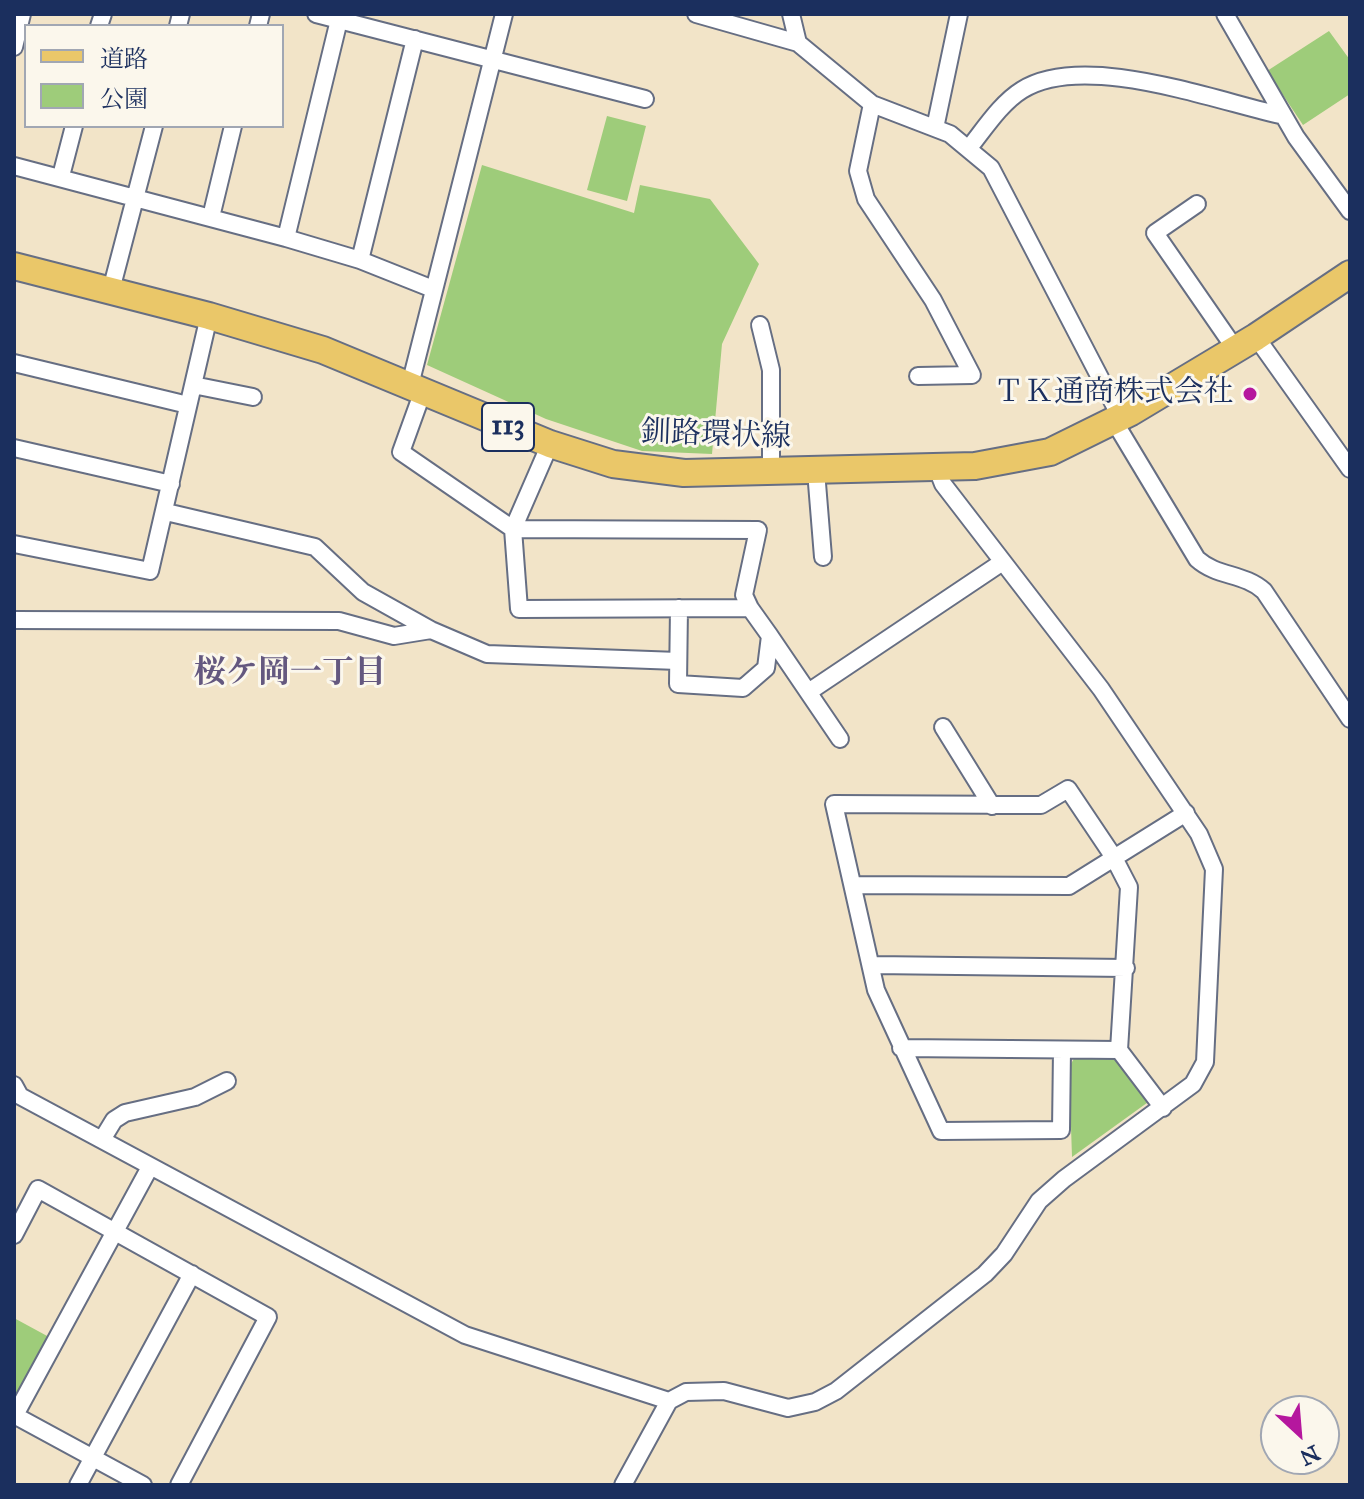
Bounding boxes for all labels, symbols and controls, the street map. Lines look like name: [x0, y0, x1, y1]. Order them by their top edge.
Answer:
legend: [24, 24, 284, 128]
text: 道路: [100, 44, 148, 74]
text: 公園: [100, 84, 148, 114]
place label: ＴＫ通商株式会社: [994, 376, 1234, 412]
marker: ＴＫ通商株式会社: [1241, 385, 1259, 403]
road number: 113: [482, 403, 534, 451]
street label: 釧路環状線: [640, 415, 792, 457]
district label: 桜ケ岡一丁目: [194, 655, 386, 693]
north arrow: [1260, 1395, 1340, 1475]
text: N: [1296, 1439, 1324, 1471]

